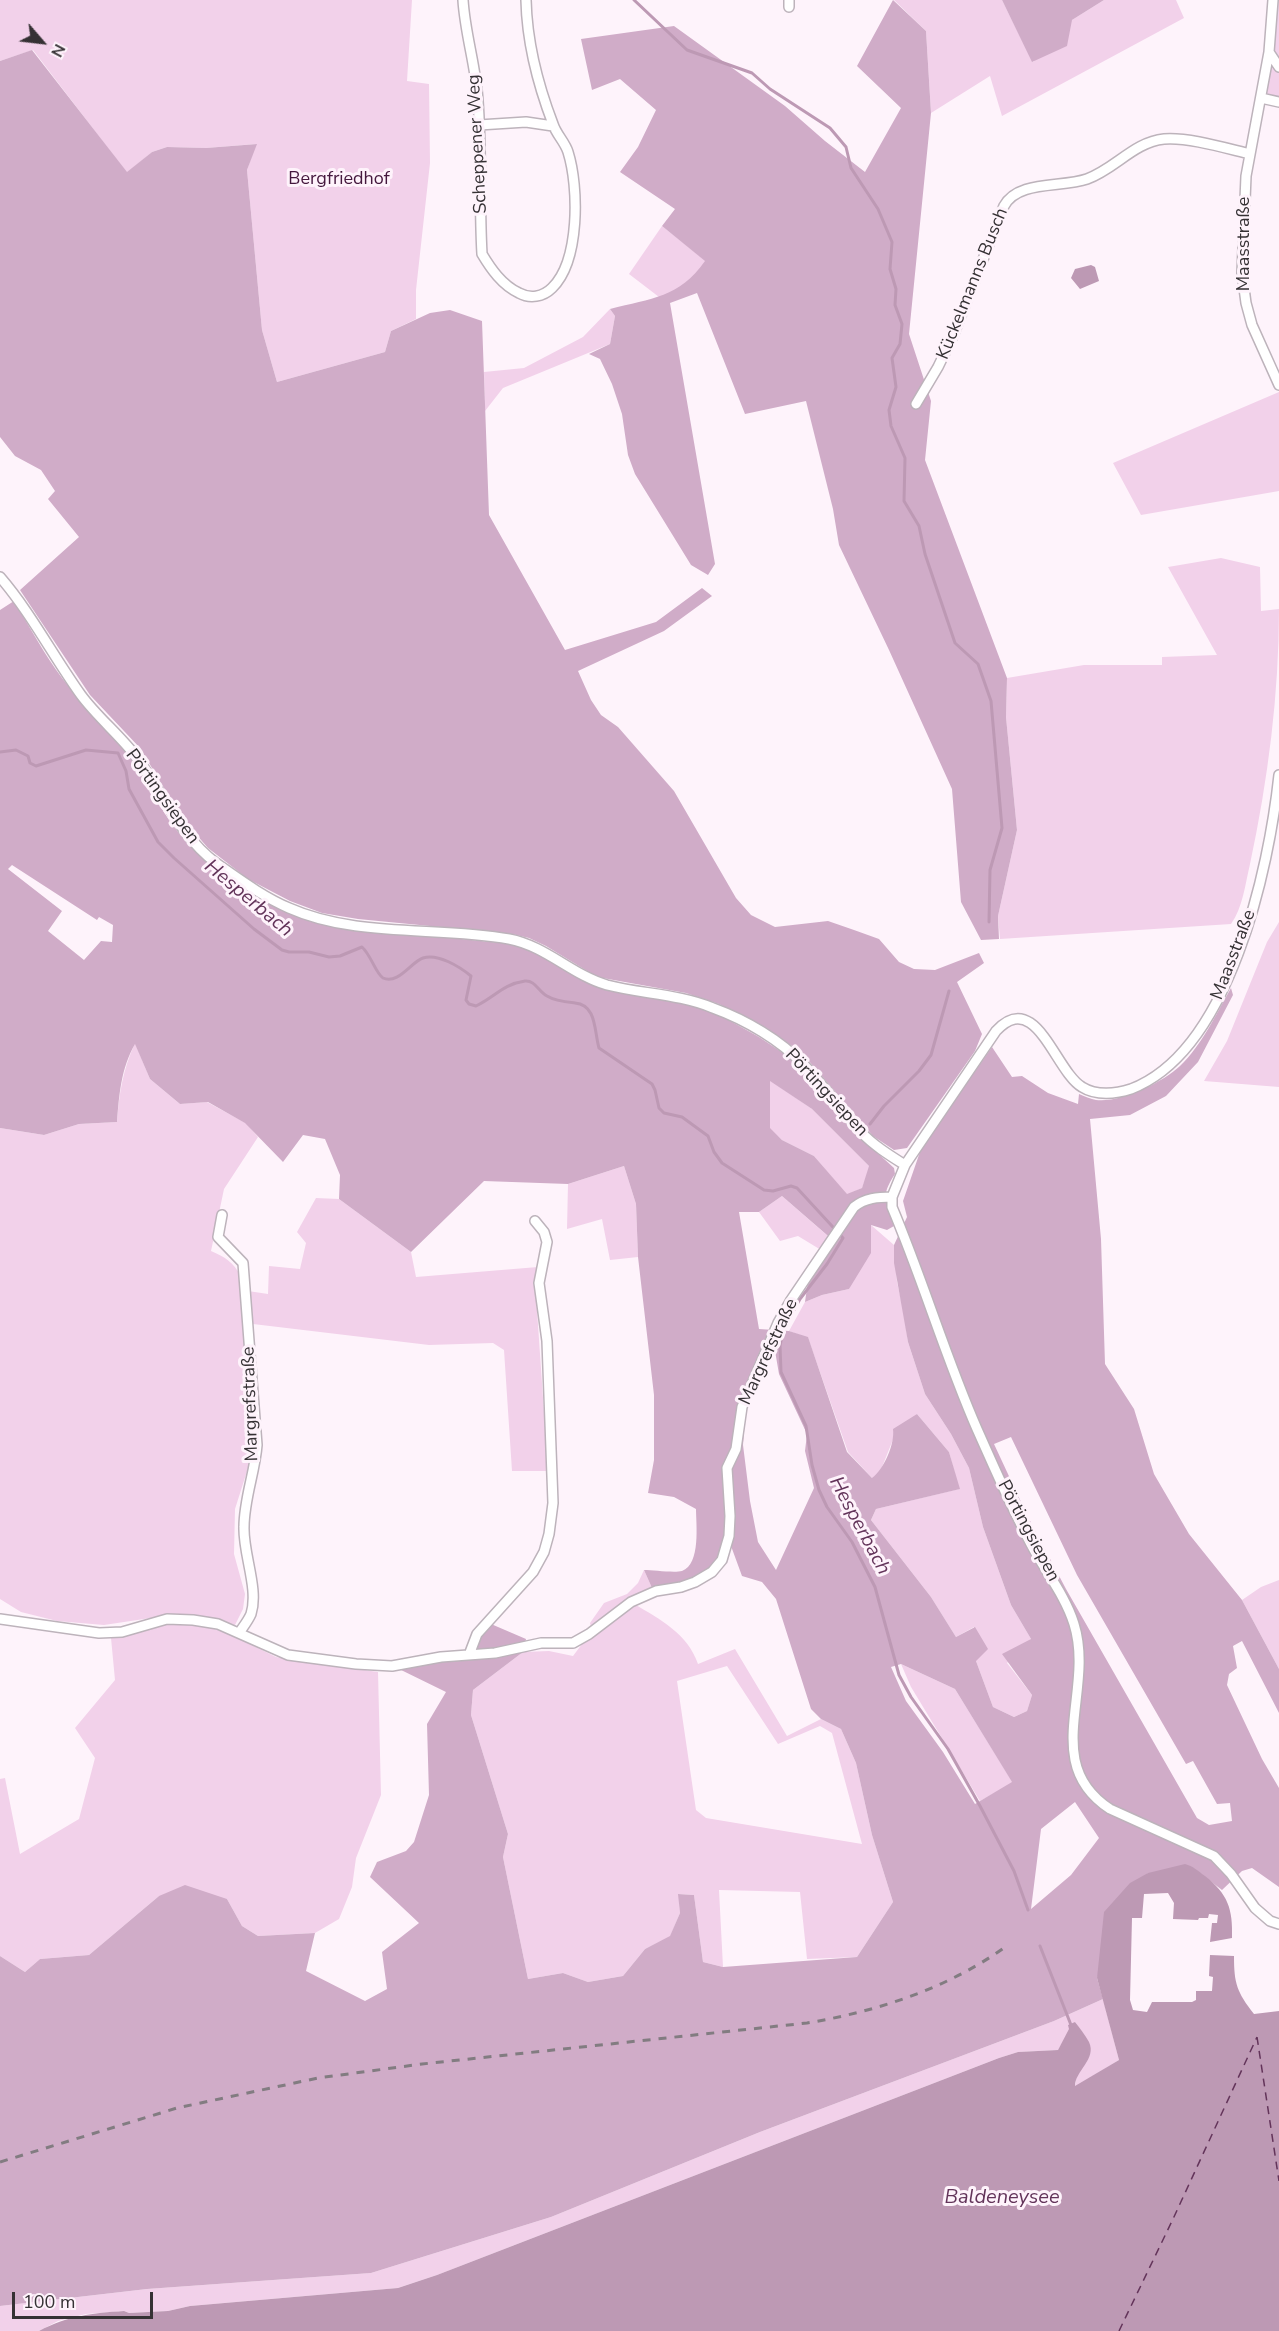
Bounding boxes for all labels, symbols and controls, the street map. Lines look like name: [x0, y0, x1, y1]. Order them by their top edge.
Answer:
north arrow: [12, 12, 72, 72]
text: N: [45, 40, 70, 61]
street label: Scheppener Weg: [464, 74, 492, 214]
park label: Bergfriedhof: [288, 169, 390, 191]
street label: Maasstraße: [1234, 197, 1256, 291]
street label: Kückelmanns Busch: [933, 205, 1013, 363]
street label: Pörtingsiepen: [120, 745, 204, 849]
water label: Hesperbach: [199, 855, 297, 943]
street label: Maasstraße: [1207, 907, 1261, 1003]
street label: Pörtingsiepen: [780, 1045, 872, 1141]
street label: Margrefstraße: [735, 1295, 803, 1409]
street label: Margrefstraße: [238, 1346, 264, 1462]
water label: Hesperbach: [823, 1473, 895, 1579]
street label: Pörtingsiepen: [992, 1477, 1064, 1585]
water label: Baldeneysee: [944, 2186, 1060, 2210]
scale bar: [15, 2280, 156, 2318]
text: 100 m: [23, 2290, 75, 2314]

